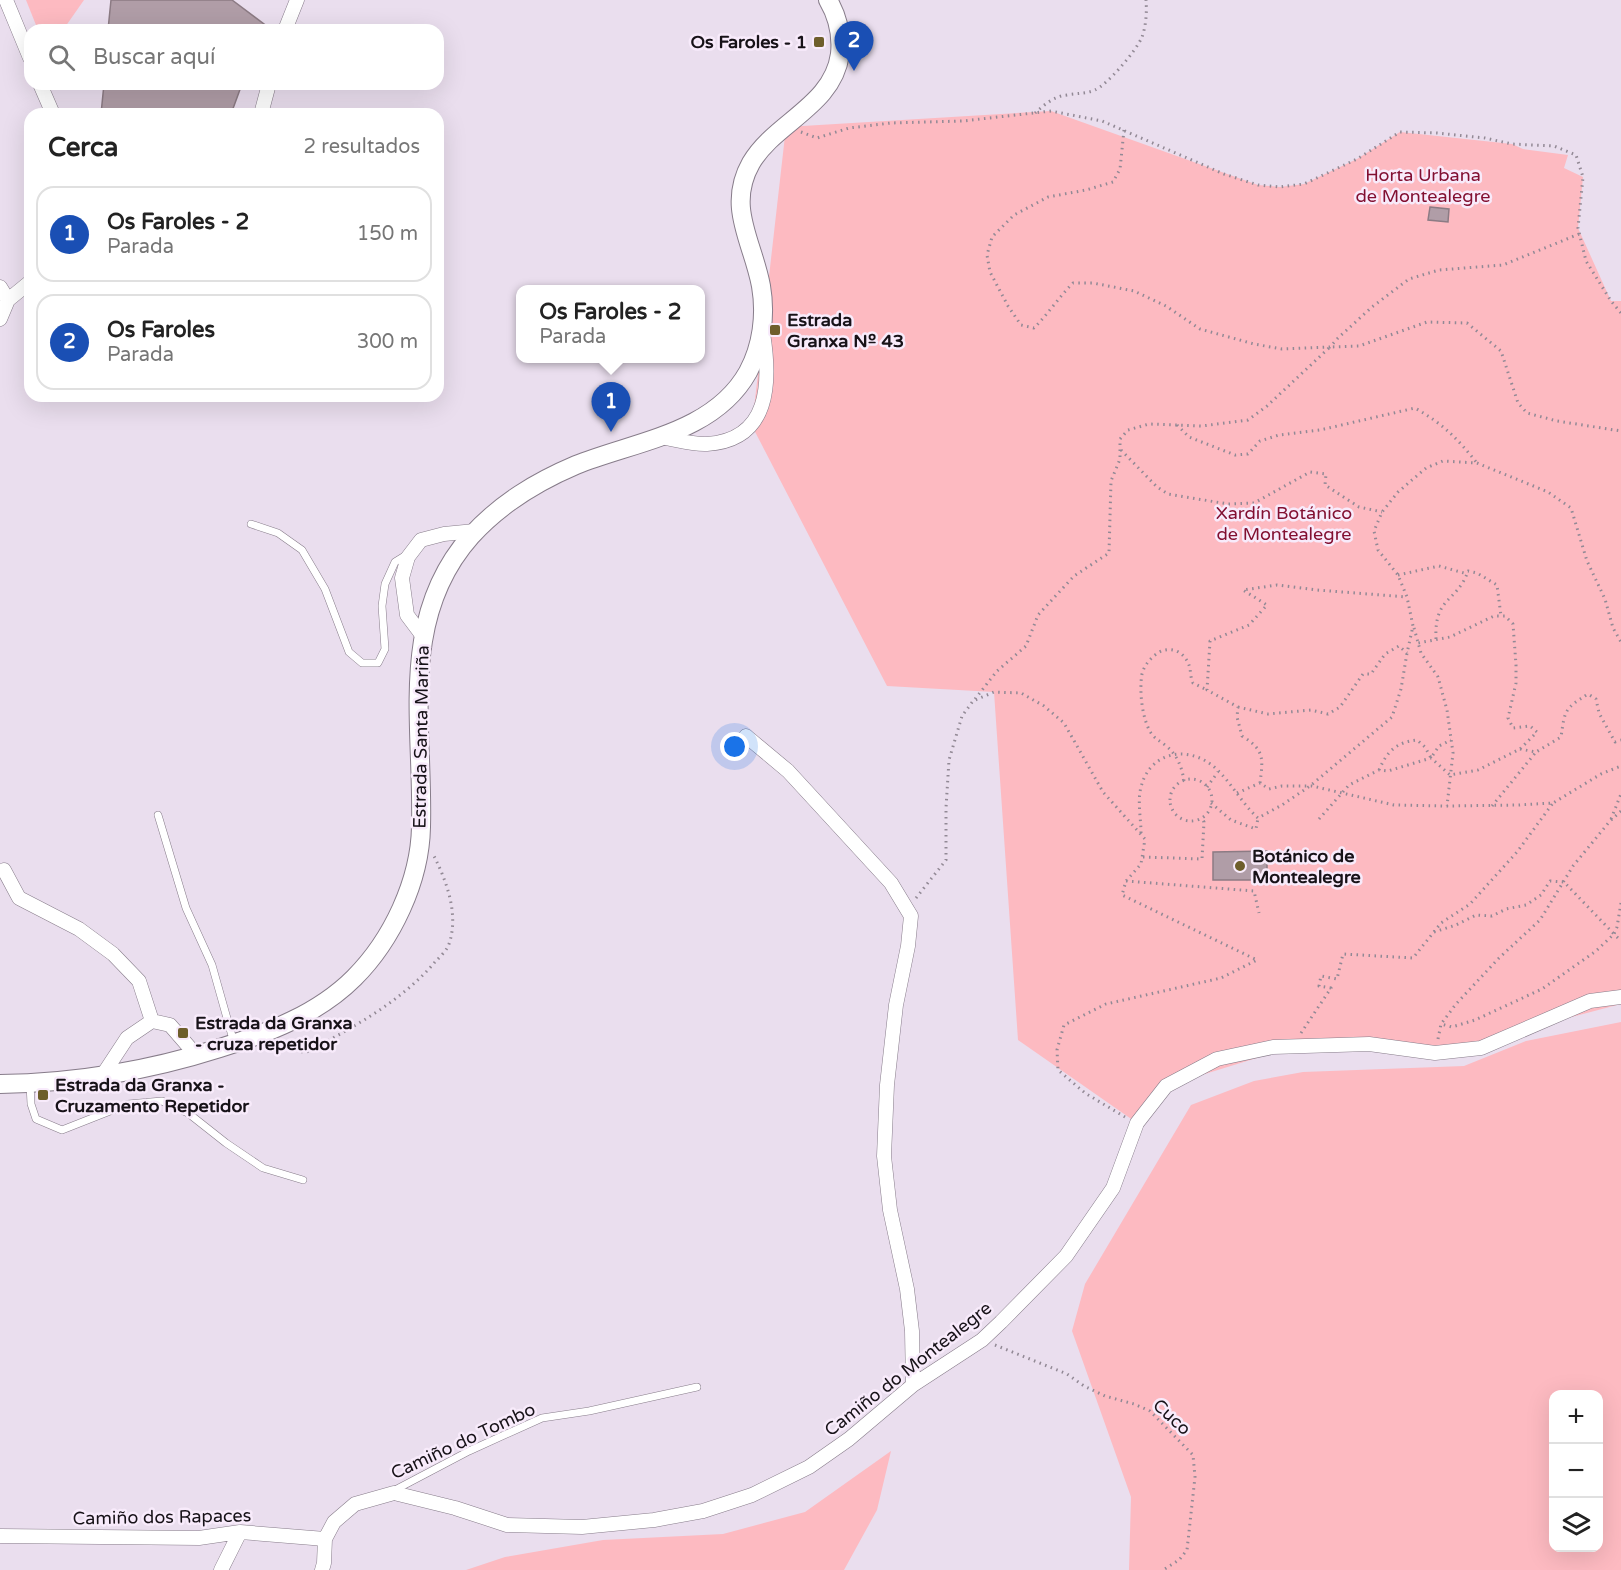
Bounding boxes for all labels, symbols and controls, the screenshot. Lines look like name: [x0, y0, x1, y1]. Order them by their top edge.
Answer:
pin: 2: [834, 22, 874, 71]
search box: [24, 24, 444, 90]
place label: Os Faroles - 1: [691, 31, 807, 53]
marker: Os Faroles - 1: [812, 35, 826, 49]
icon: search: [45, 41, 78, 74]
text: Buscar aquí: [93, 44, 215, 70]
text: Cerca: [48, 132, 118, 163]
text: 2 resultados: [304, 135, 420, 159]
park label: Horta Urbana de Montealegre: [1356, 164, 1490, 207]
text: Os Faroles - 2: [107, 209, 249, 235]
text: 1: [63, 222, 76, 246]
text: 150 m: [357, 222, 418, 246]
text: Parada: [107, 235, 174, 259]
popup: [516, 285, 705, 363]
text: Os Faroles - 2: [539, 299, 682, 325]
place label: Estrada Granxa Nº 43: [787, 309, 904, 352]
text: Os Faroles: [107, 317, 215, 343]
marker: Estrada Granxa Nº 43: [768, 323, 782, 337]
text: Parada: [539, 325, 606, 349]
text: 2: [63, 330, 76, 354]
text: 300 m: [357, 330, 418, 354]
text: Parada: [107, 343, 174, 367]
pin: 1: [592, 382, 630, 432]
park label: Xardín Botánico de Montealegre: [1216, 502, 1352, 545]
street label: Estrada Santa Mariña: [408, 645, 434, 829]
your location: [720, 732, 749, 761]
place label: Botánico de Montealegre: [1252, 845, 1361, 888]
marker: Botánico de Montealegre: [1233, 859, 1247, 873]
place label: Estrada da Granxa - cruza repetidor: [195, 1012, 353, 1055]
marker: Estrada da Granxa - cruza repetidor: [176, 1026, 190, 1040]
place label: Estrada da Granxa - Cruzamento Repetidor: [55, 1074, 250, 1117]
marker: Estrada da Granxa - Cruzamento Repetidor: [36, 1088, 50, 1102]
street label: Camiño do Montealegre: [820, 1297, 996, 1441]
map controls: [1549, 1390, 1603, 1552]
button: +: [1549, 1390, 1603, 1444]
street label: Cuco: [1148, 1394, 1196, 1440]
street label: Camiño do Tombo: [387, 1398, 539, 1484]
button: −: [1549, 1444, 1603, 1498]
button: layers: [1549, 1498, 1603, 1552]
street label: Camiño dos Rapaces: [73, 1504, 251, 1530]

